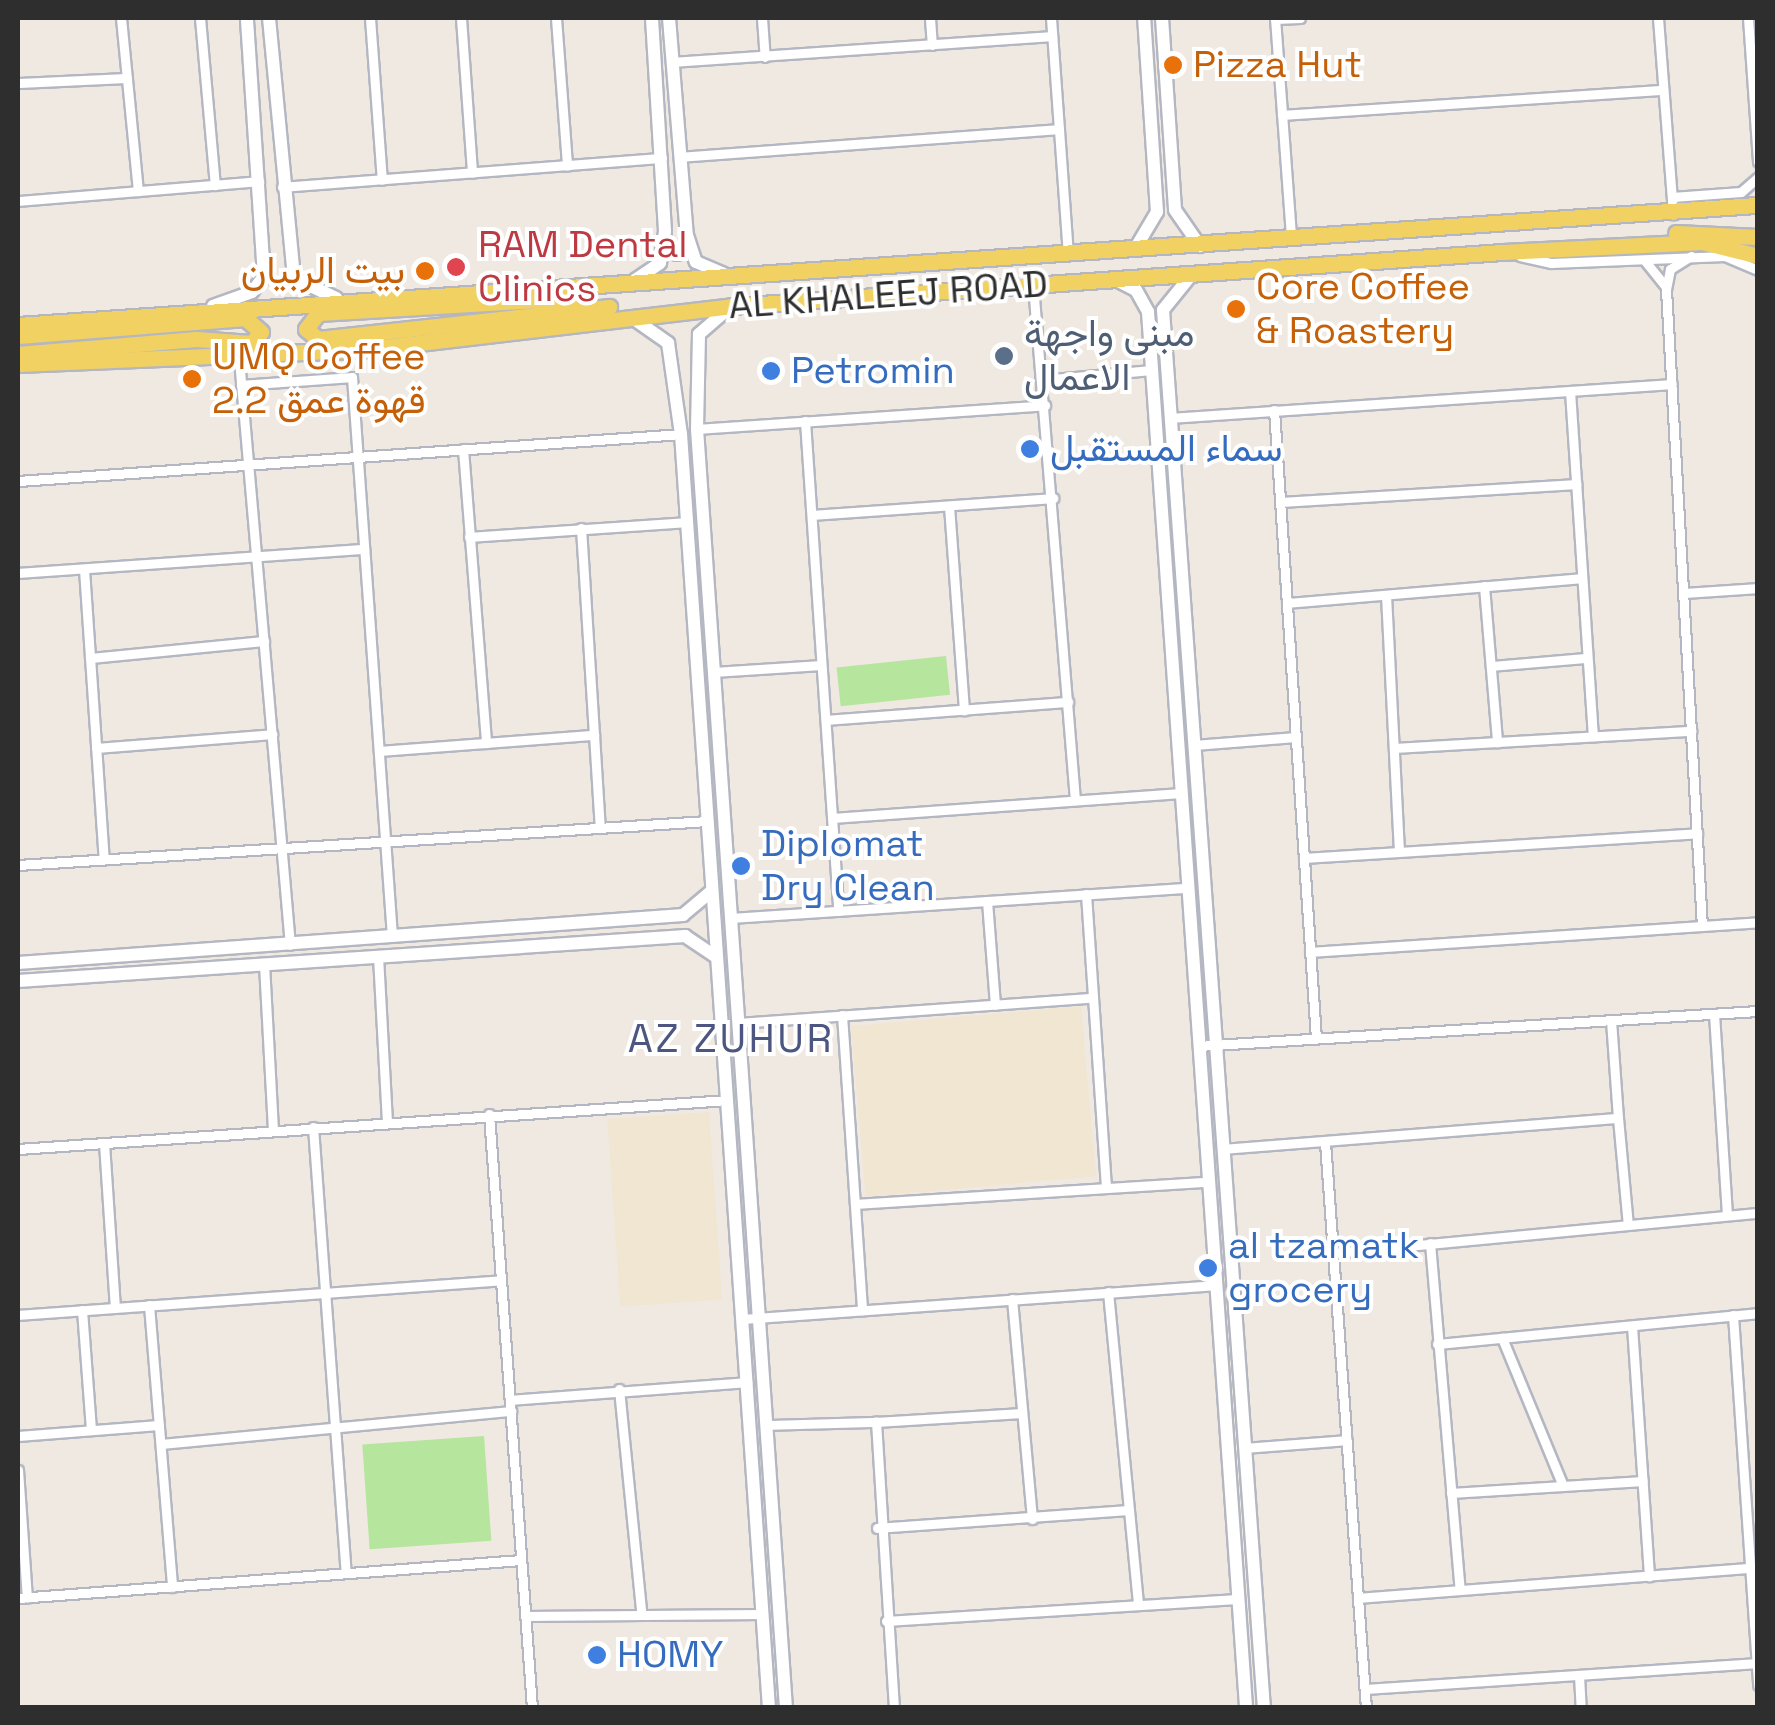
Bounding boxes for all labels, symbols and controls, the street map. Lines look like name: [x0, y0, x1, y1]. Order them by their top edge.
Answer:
place label: Pizza Hut: [1193, 42, 1362, 88]
marker: Pizza Hut: [1162, 54, 1184, 76]
place label: RAM Dental Clinics: [478, 222, 688, 312]
place label: بيت الربيان: [241, 248, 405, 294]
marker: RAM Dental Clinics: [443, 254, 469, 280]
marker: بيت الربيان: [414, 260, 436, 282]
street label: AL KHALEEJ ROAD: [727, 261, 1049, 329]
place label: Core Coffee & Roastery: [1256, 264, 1470, 353]
marker: Core Coffee & Roastery: [1225, 298, 1247, 320]
place label: مبنى واجهة الاعمال: [1024, 311, 1194, 400]
place label: UMQ Coffee 2.2 قهوة عمق: [212, 334, 426, 424]
marker: مبنى واجهة الاعمال: [993, 345, 1015, 367]
place label: Petromin: [791, 348, 955, 394]
marker: Petromin: [760, 360, 782, 382]
marker: UMQ Coffee 2.2 قهوة عمق: [181, 368, 203, 390]
place label: سماء المستقبل: [1050, 426, 1283, 472]
marker: سماء المستقبل: [1019, 438, 1041, 460]
place label: Diplomat Dry Clean: [761, 821, 935, 911]
marker: Diplomat Dry Clean: [730, 855, 752, 877]
district label: AZ ZUHUR: [628, 1015, 834, 1063]
place label: al tzamatk grocery: [1228, 1223, 1419, 1312]
marker: al tzamatk grocery: [1197, 1257, 1219, 1279]
place label: HOMY: [617, 1632, 723, 1678]
marker: HOMY: [586, 1644, 608, 1666]

